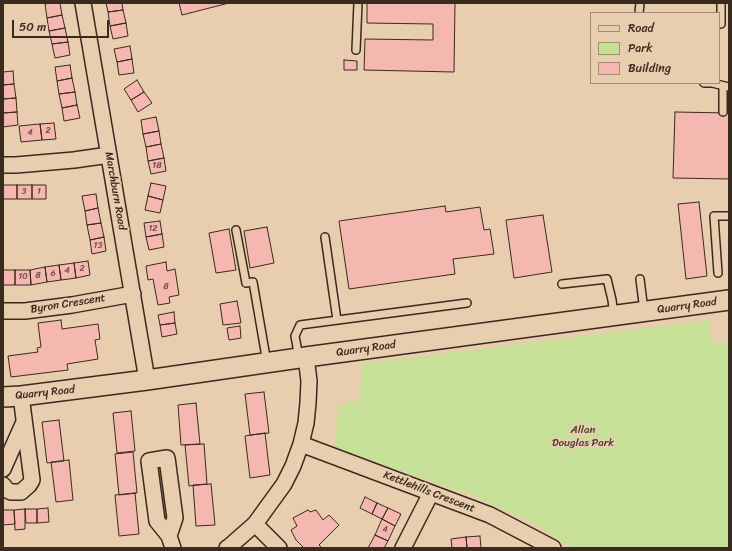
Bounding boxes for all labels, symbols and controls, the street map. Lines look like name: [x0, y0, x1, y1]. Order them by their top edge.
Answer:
scale bar: [14, 12, 111, 38]
legend: [590, 12, 720, 84]
text: 50 m: [19, 16, 46, 38]
text: Road: [628, 17, 654, 39]
text: Park: [628, 37, 653, 59]
text: Building: [628, 57, 671, 79]
house number: 2: [45, 126, 51, 136]
house number: 4: [27, 128, 33, 138]
street label: Marchburn Road: [102, 151, 128, 231]
house number: 18: [152, 161, 162, 171]
house number: 3: [22, 187, 26, 197]
house number: 1: [37, 187, 41, 197]
house number: 12: [148, 224, 158, 234]
house number: 13: [94, 241, 102, 251]
house number: 2: [79, 264, 85, 274]
house number: 4: [64, 266, 70, 276]
house number: 6: [50, 269, 56, 279]
house number: 8: [35, 271, 41, 281]
house number: 10: [18, 272, 28, 282]
house number: 8: [163, 282, 169, 292]
street label: Byron Crescent: [30, 292, 106, 316]
street label: Quarry Road: [657, 295, 717, 317]
street label: Quarry Road: [336, 338, 396, 360]
street label: Quarry Road: [15, 383, 75, 403]
park label: Allan Douglas Park: [552, 423, 614, 449]
street label: Kettlehills Crescent: [381, 468, 477, 516]
house number: 4: [382, 525, 388, 535]

